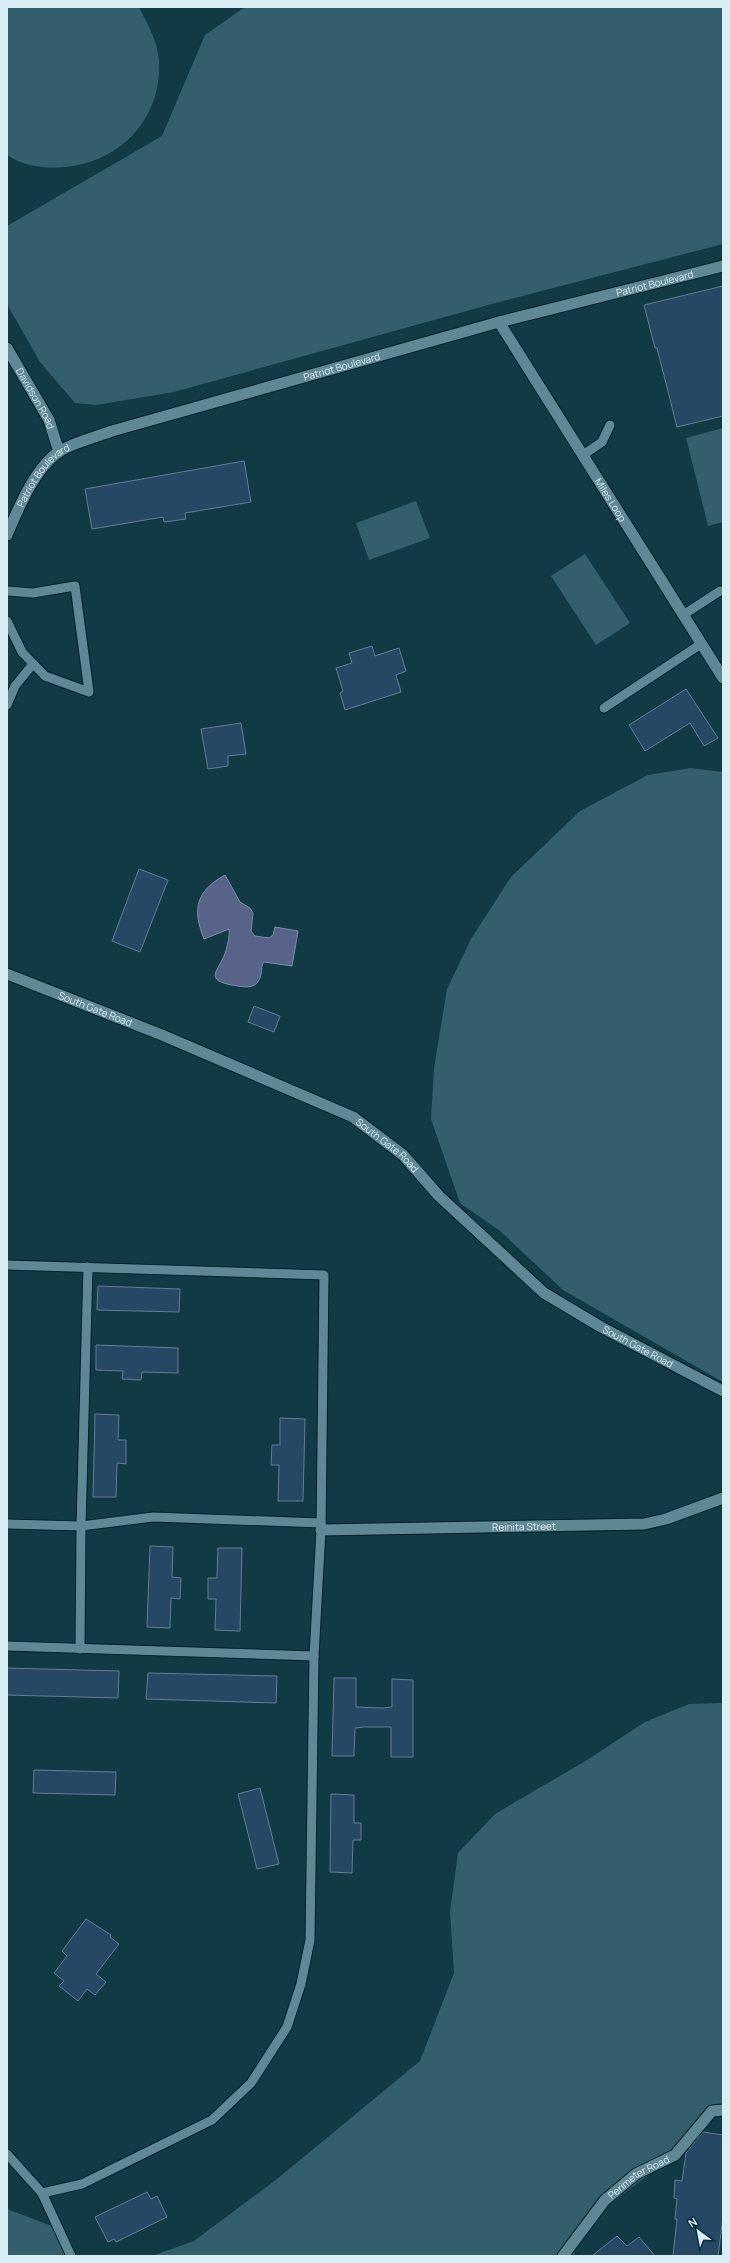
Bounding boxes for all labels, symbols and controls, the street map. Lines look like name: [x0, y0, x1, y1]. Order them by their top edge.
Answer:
street label: Patriot Boulevard: [615, 267, 695, 299]
street label: Patriot Boulevard: [302, 349, 382, 384]
street label: Davidson Road: [13, 365, 58, 431]
street label: Patriot Boulevard: [13, 440, 72, 509]
street label: Miles Loop: [592, 475, 630, 524]
street label: South Gate Road: [57, 988, 134, 1030]
street label: South Gate Road: [353, 1115, 422, 1175]
street label: South Gate Road: [600, 1322, 676, 1371]
street label: Reinita Street: [492, 1519, 556, 1534]
street label: Perimeter Road: [605, 2152, 672, 2202]
north arrow: [678, 2211, 718, 2251]
text: N: [685, 2214, 700, 2231]

